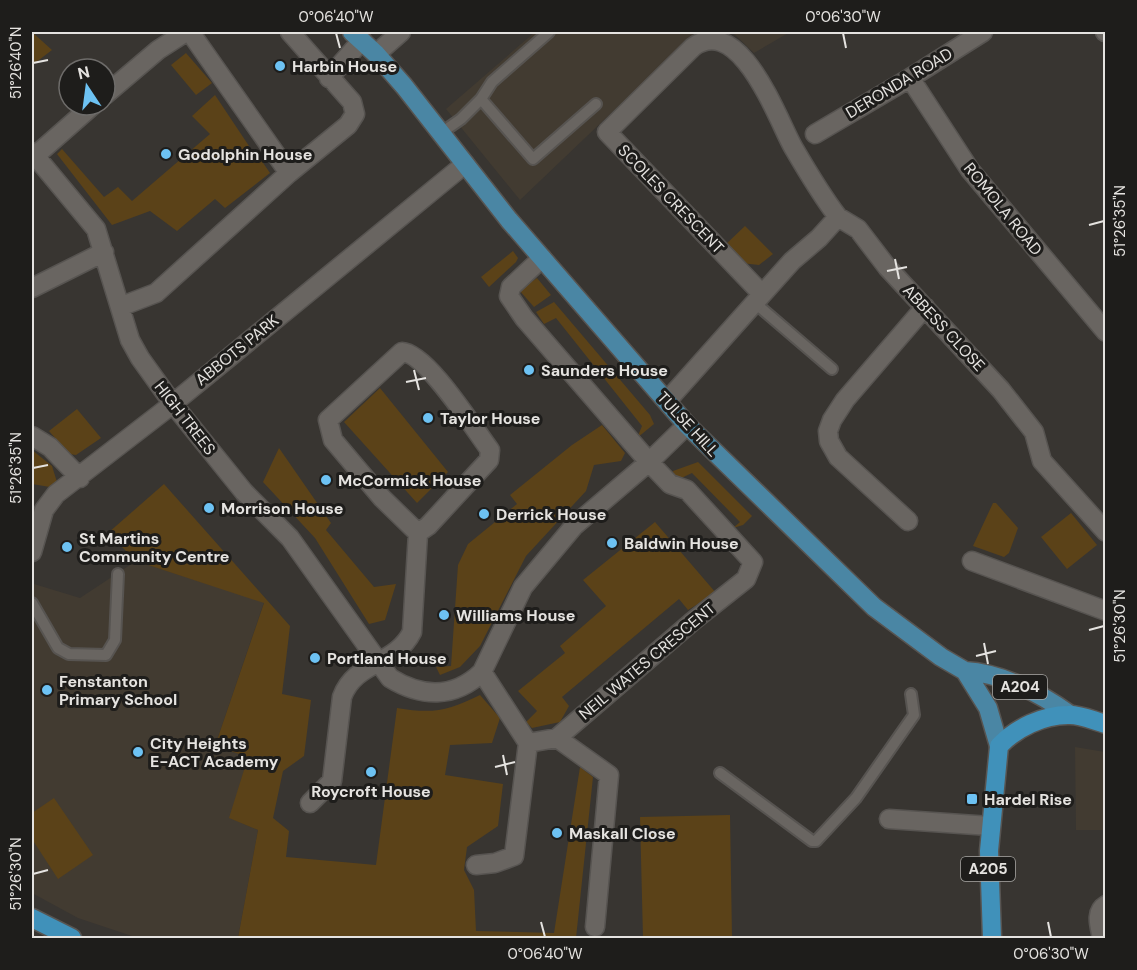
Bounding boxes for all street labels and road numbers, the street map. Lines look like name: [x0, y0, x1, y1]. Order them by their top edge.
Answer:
street label: DERONDA ROAD: [842, 43, 956, 123]
street label: SCOLES CRESCENT: [613, 140, 729, 258]
street label: ROMOLA ROAD: [959, 158, 1047, 260]
street label: ABBESS CLOSE: [898, 280, 990, 376]
street label: ABBOTS PARK: [191, 310, 283, 390]
street label: HIGH TREES: [150, 377, 220, 459]
street label: TULSE HILL: [653, 387, 723, 461]
street label: NEIL WATES CRESCENT: [575, 598, 720, 724]
road number: A204: [993, 675, 1047, 699]
road number: A205: [961, 857, 1015, 881]

